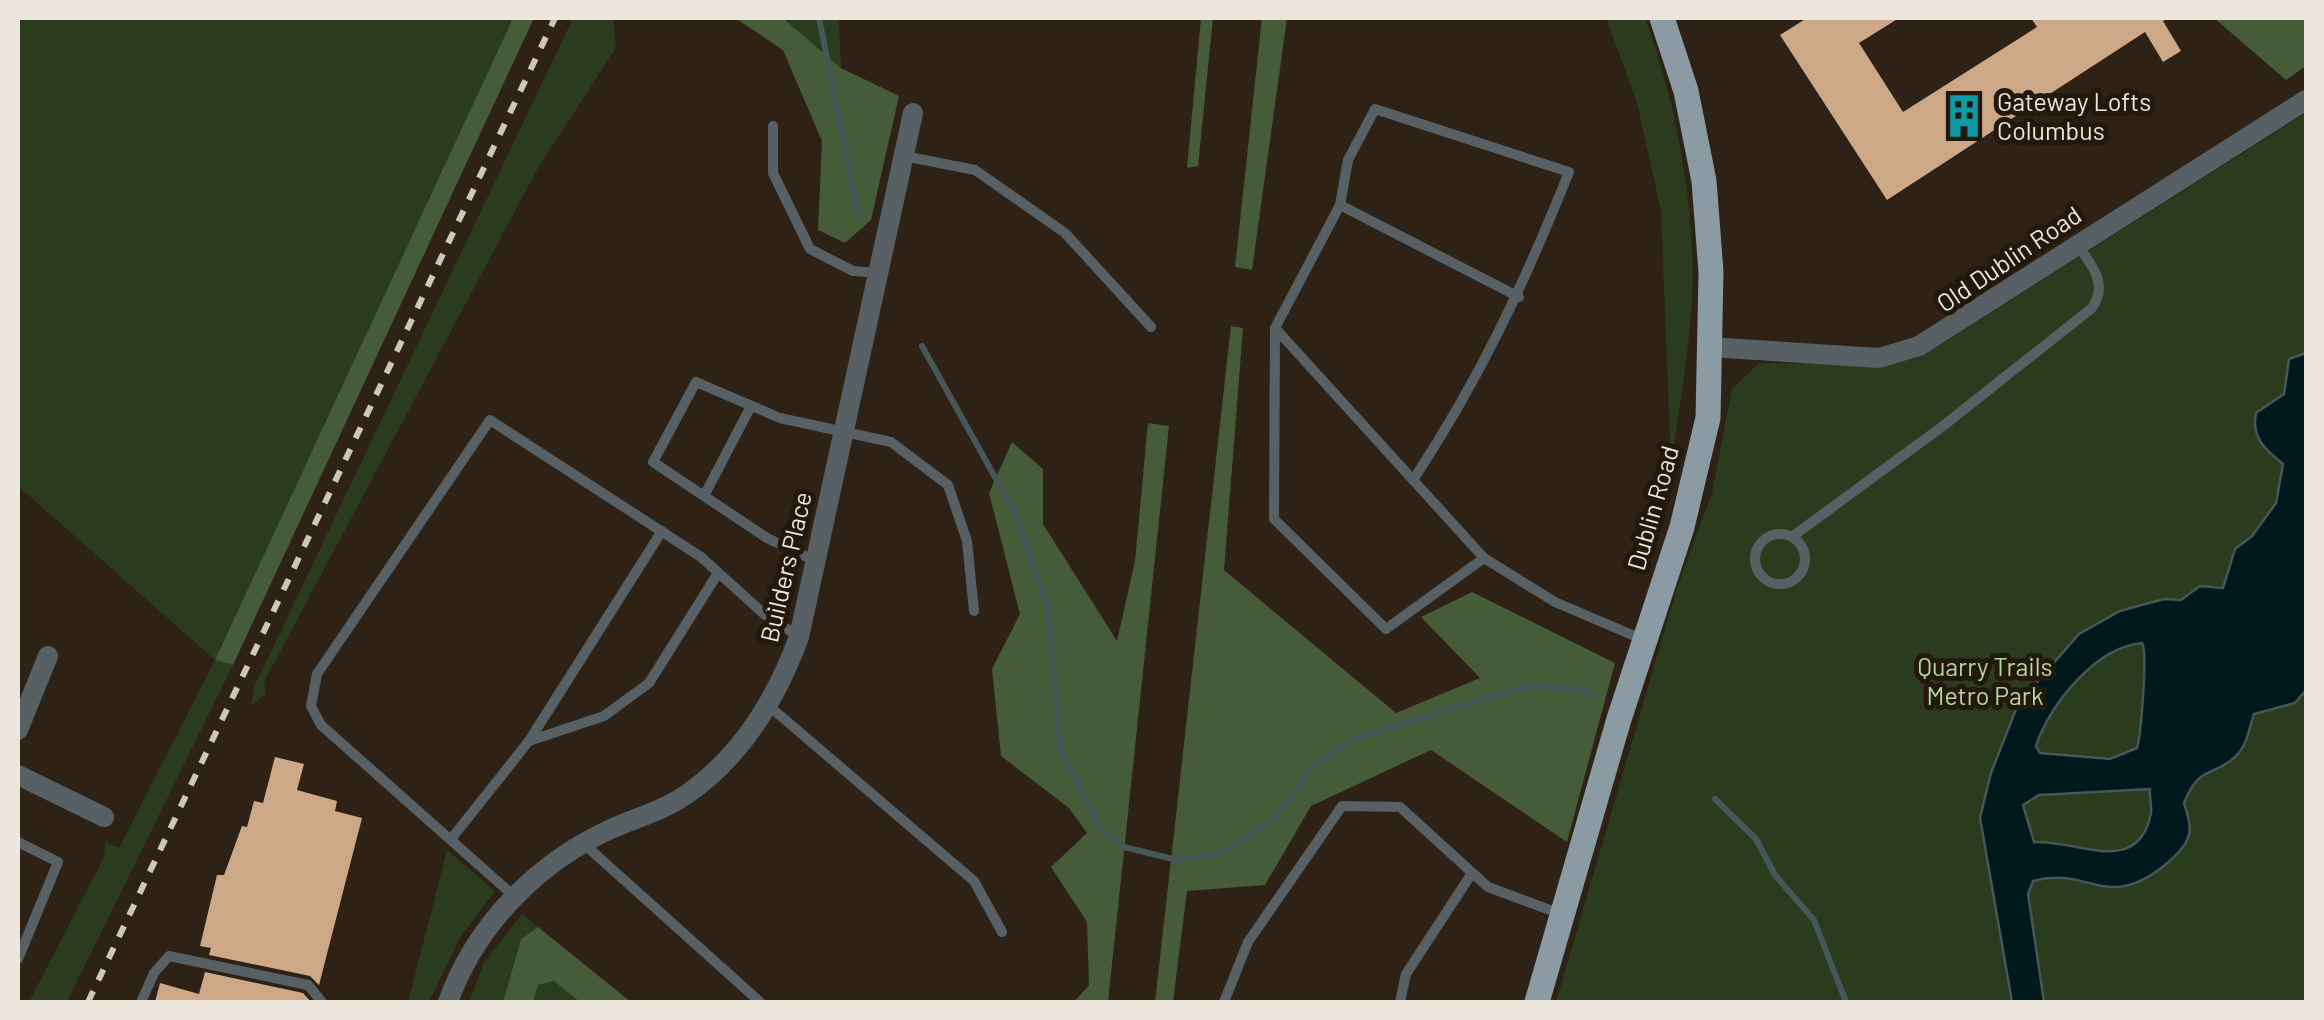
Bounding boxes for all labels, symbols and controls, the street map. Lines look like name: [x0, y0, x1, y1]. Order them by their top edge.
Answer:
place label: Gateway Lofts Columbus: [1997, 86, 2151, 145]
building icon: Gateway Lofts Columbus: [1940, 92, 1988, 140]
street label: Old Dublin Road: [1930, 199, 2086, 318]
street label: Dublin Road: [1620, 442, 1684, 573]
street label: Builders Place: [753, 489, 817, 645]
park label: Quarry Trails Metro Park: [1918, 651, 2052, 710]

